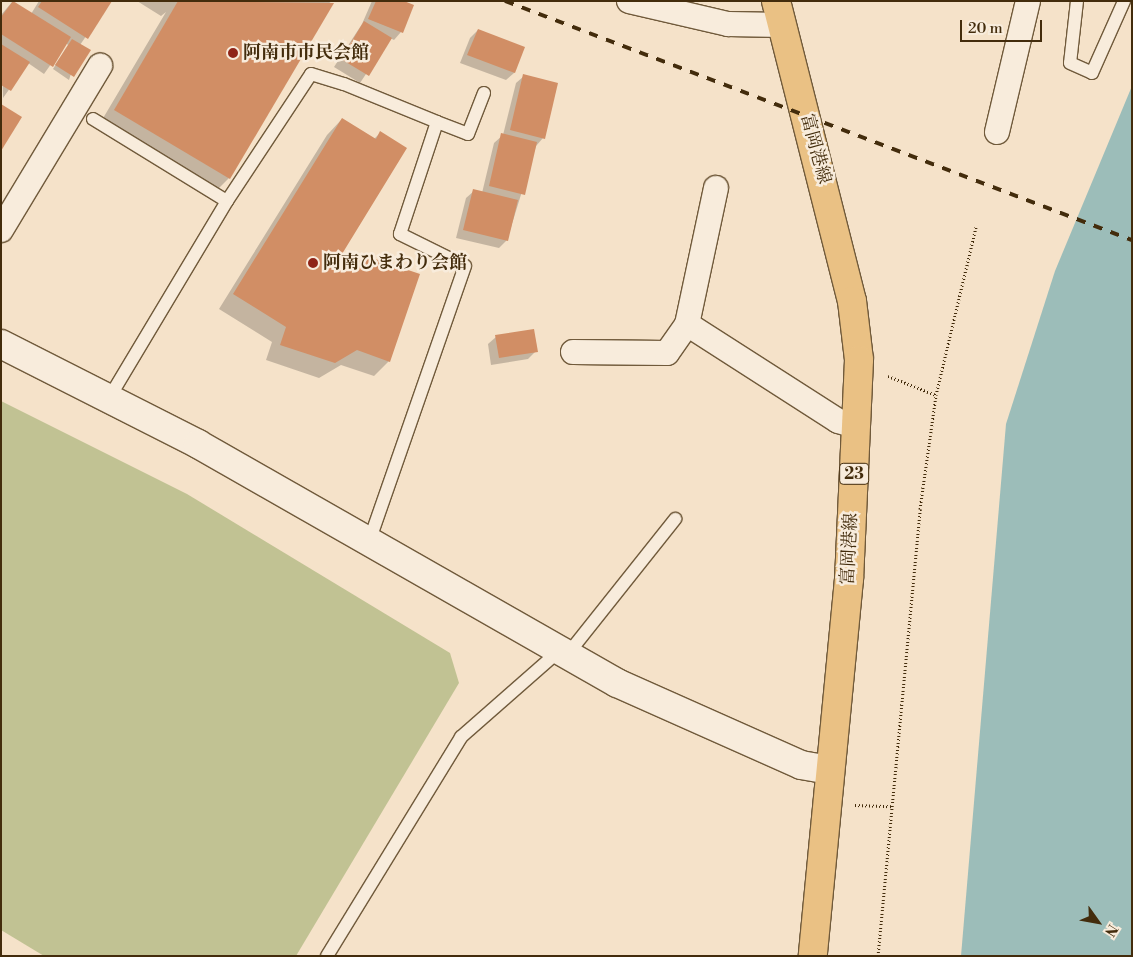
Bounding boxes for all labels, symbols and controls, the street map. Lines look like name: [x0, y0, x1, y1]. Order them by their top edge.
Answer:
scale bar: [963, 10, 1046, 42]
text: 20 m: [968, 19, 1003, 38]
place label: 阿南市市民会館: [243, 42, 369, 64]
marker: 阿南市市民会館: [227, 47, 239, 59]
street label: 富岡港線: [795, 111, 835, 187]
place label: 阿南ひまわり会館: [323, 252, 467, 274]
marker: 阿南ひまわり会館: [307, 257, 319, 269]
road number: 23: [839, 460, 869, 488]
street label: 富岡港線: [837, 512, 863, 586]
north arrow: [1073, 897, 1123, 947]
text: N: [1100, 920, 1121, 939]

